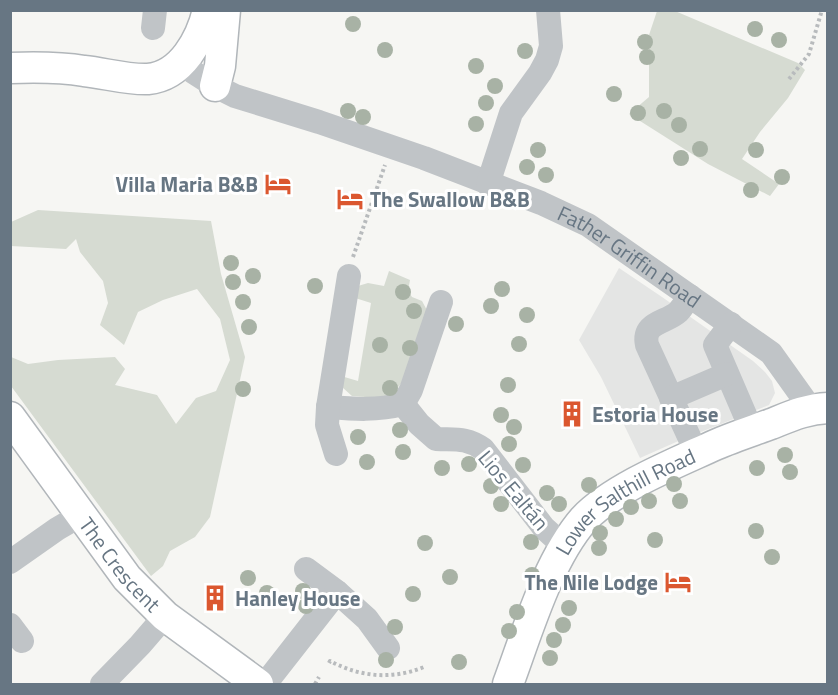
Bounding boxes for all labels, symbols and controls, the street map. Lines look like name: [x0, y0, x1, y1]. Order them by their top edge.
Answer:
place label: Villa Maria B&B: [116, 168, 258, 200]
hotel icon: Villa Maria B&B: [263, 169, 293, 199]
place label: The Swallow B&B: [370, 183, 530, 215]
hotel icon: The Swallow B&B: [335, 184, 365, 214]
street label: Father Griffin Road: [552, 197, 708, 315]
place label: Estoria House: [592, 398, 718, 430]
building icon: Estoria House: [557, 399, 587, 429]
street label: Lower Salthill Road: [547, 440, 700, 561]
street label: Lios Ealtán: [471, 443, 557, 537]
street label: The Crescent: [72, 510, 169, 620]
place label: The Nile Lodge: [525, 566, 658, 598]
hotel icon: The Nile Lodge: [663, 567, 693, 597]
place label: Hanley House: [235, 582, 360, 614]
building icon: Hanley House: [200, 583, 230, 613]

